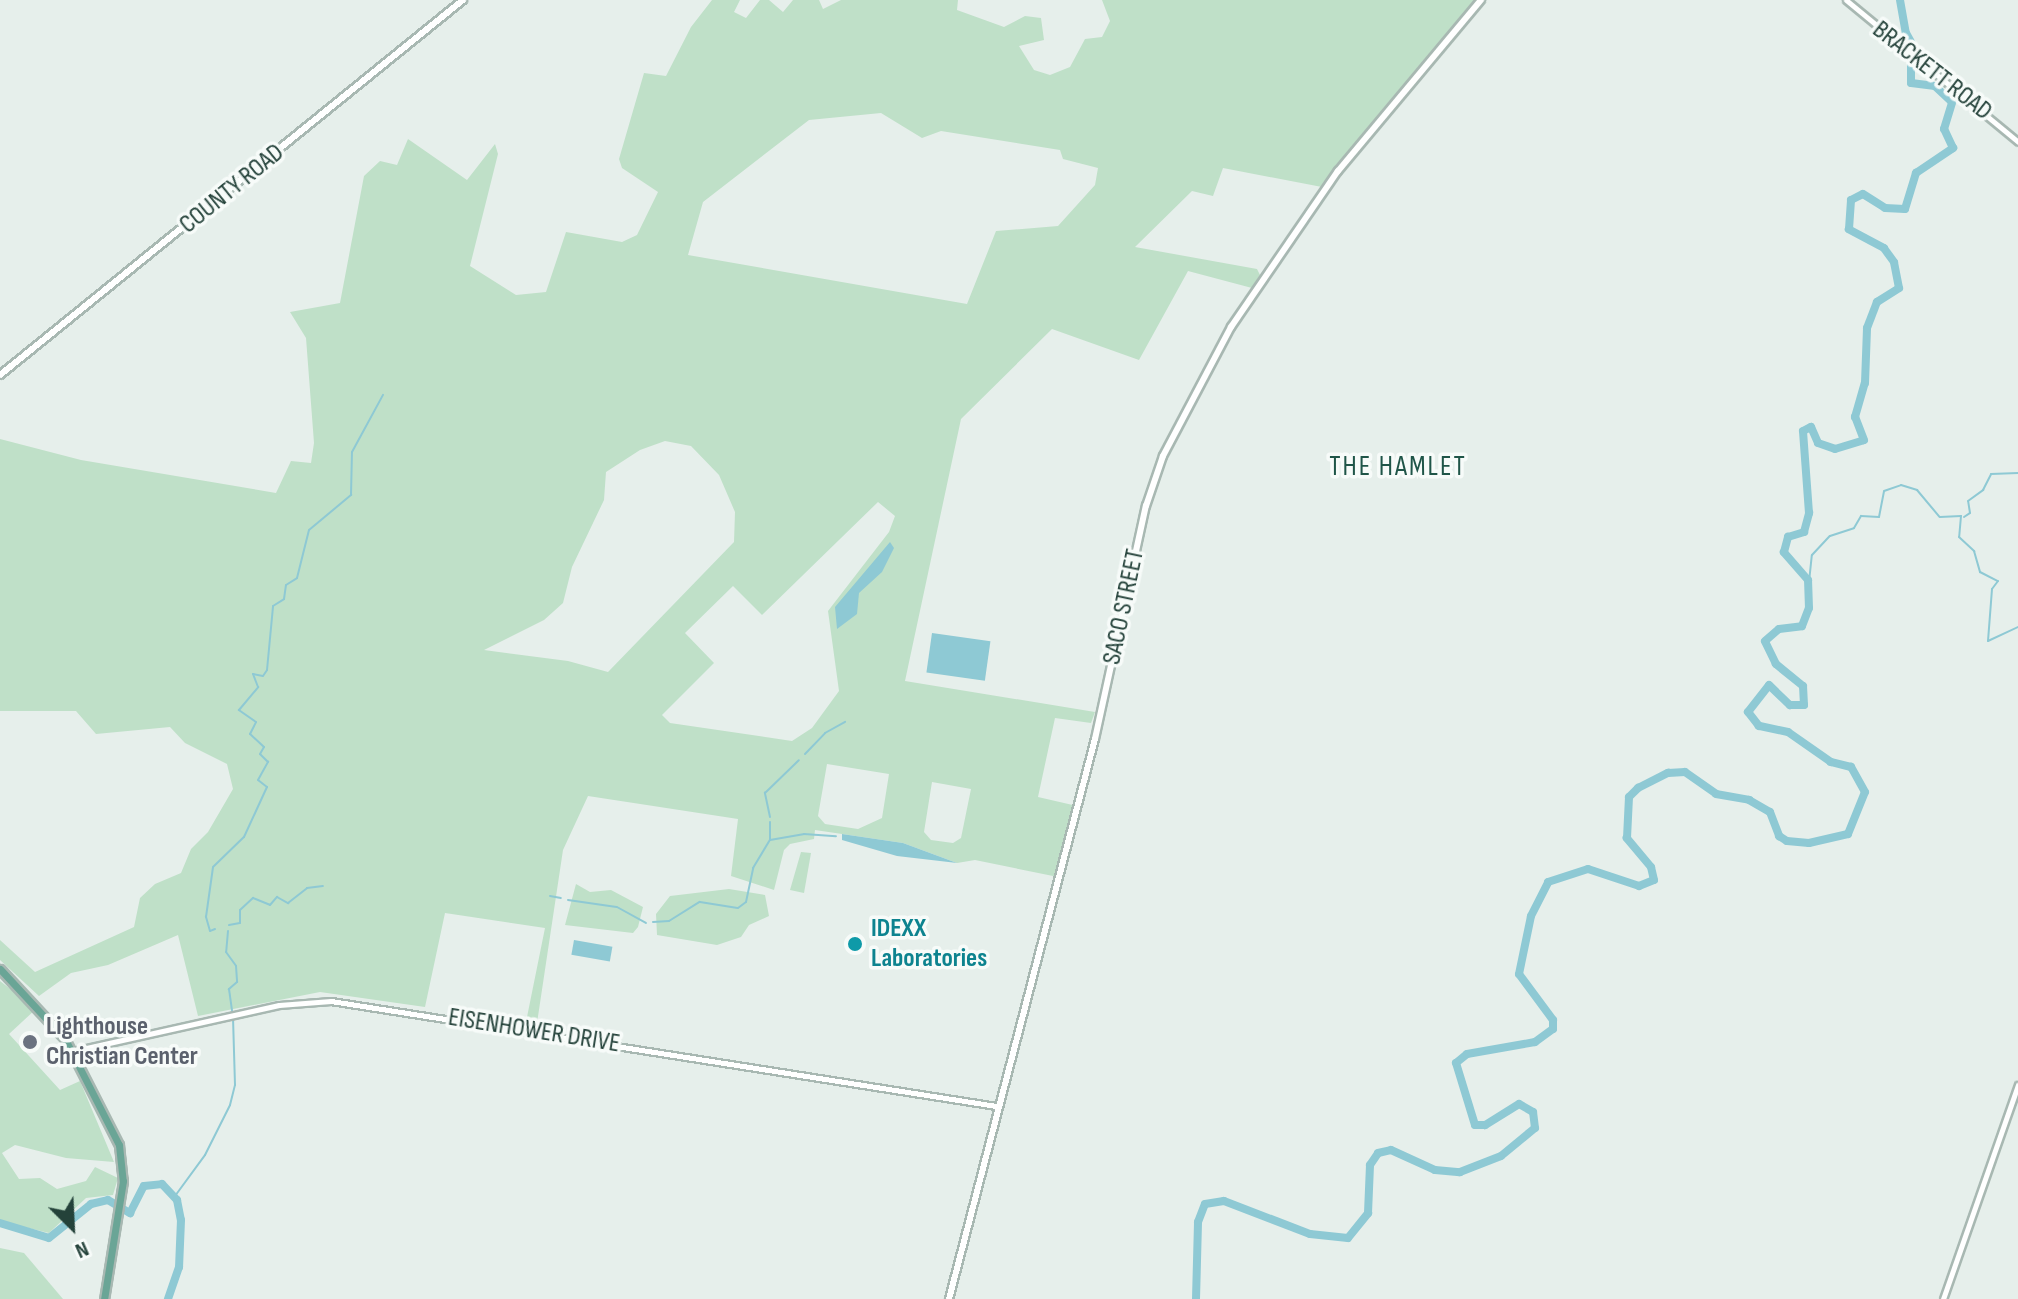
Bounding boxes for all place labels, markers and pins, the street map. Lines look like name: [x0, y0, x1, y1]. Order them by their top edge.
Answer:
place label: IDEXX Laboratories: [871, 913, 987, 974]
marker: IDEXX Laboratories: [846, 935, 864, 953]
place label: Lighthouse Christian Center: [46, 1011, 198, 1072]
marker: Lighthouse Christian Center: [21, 1033, 39, 1051]

